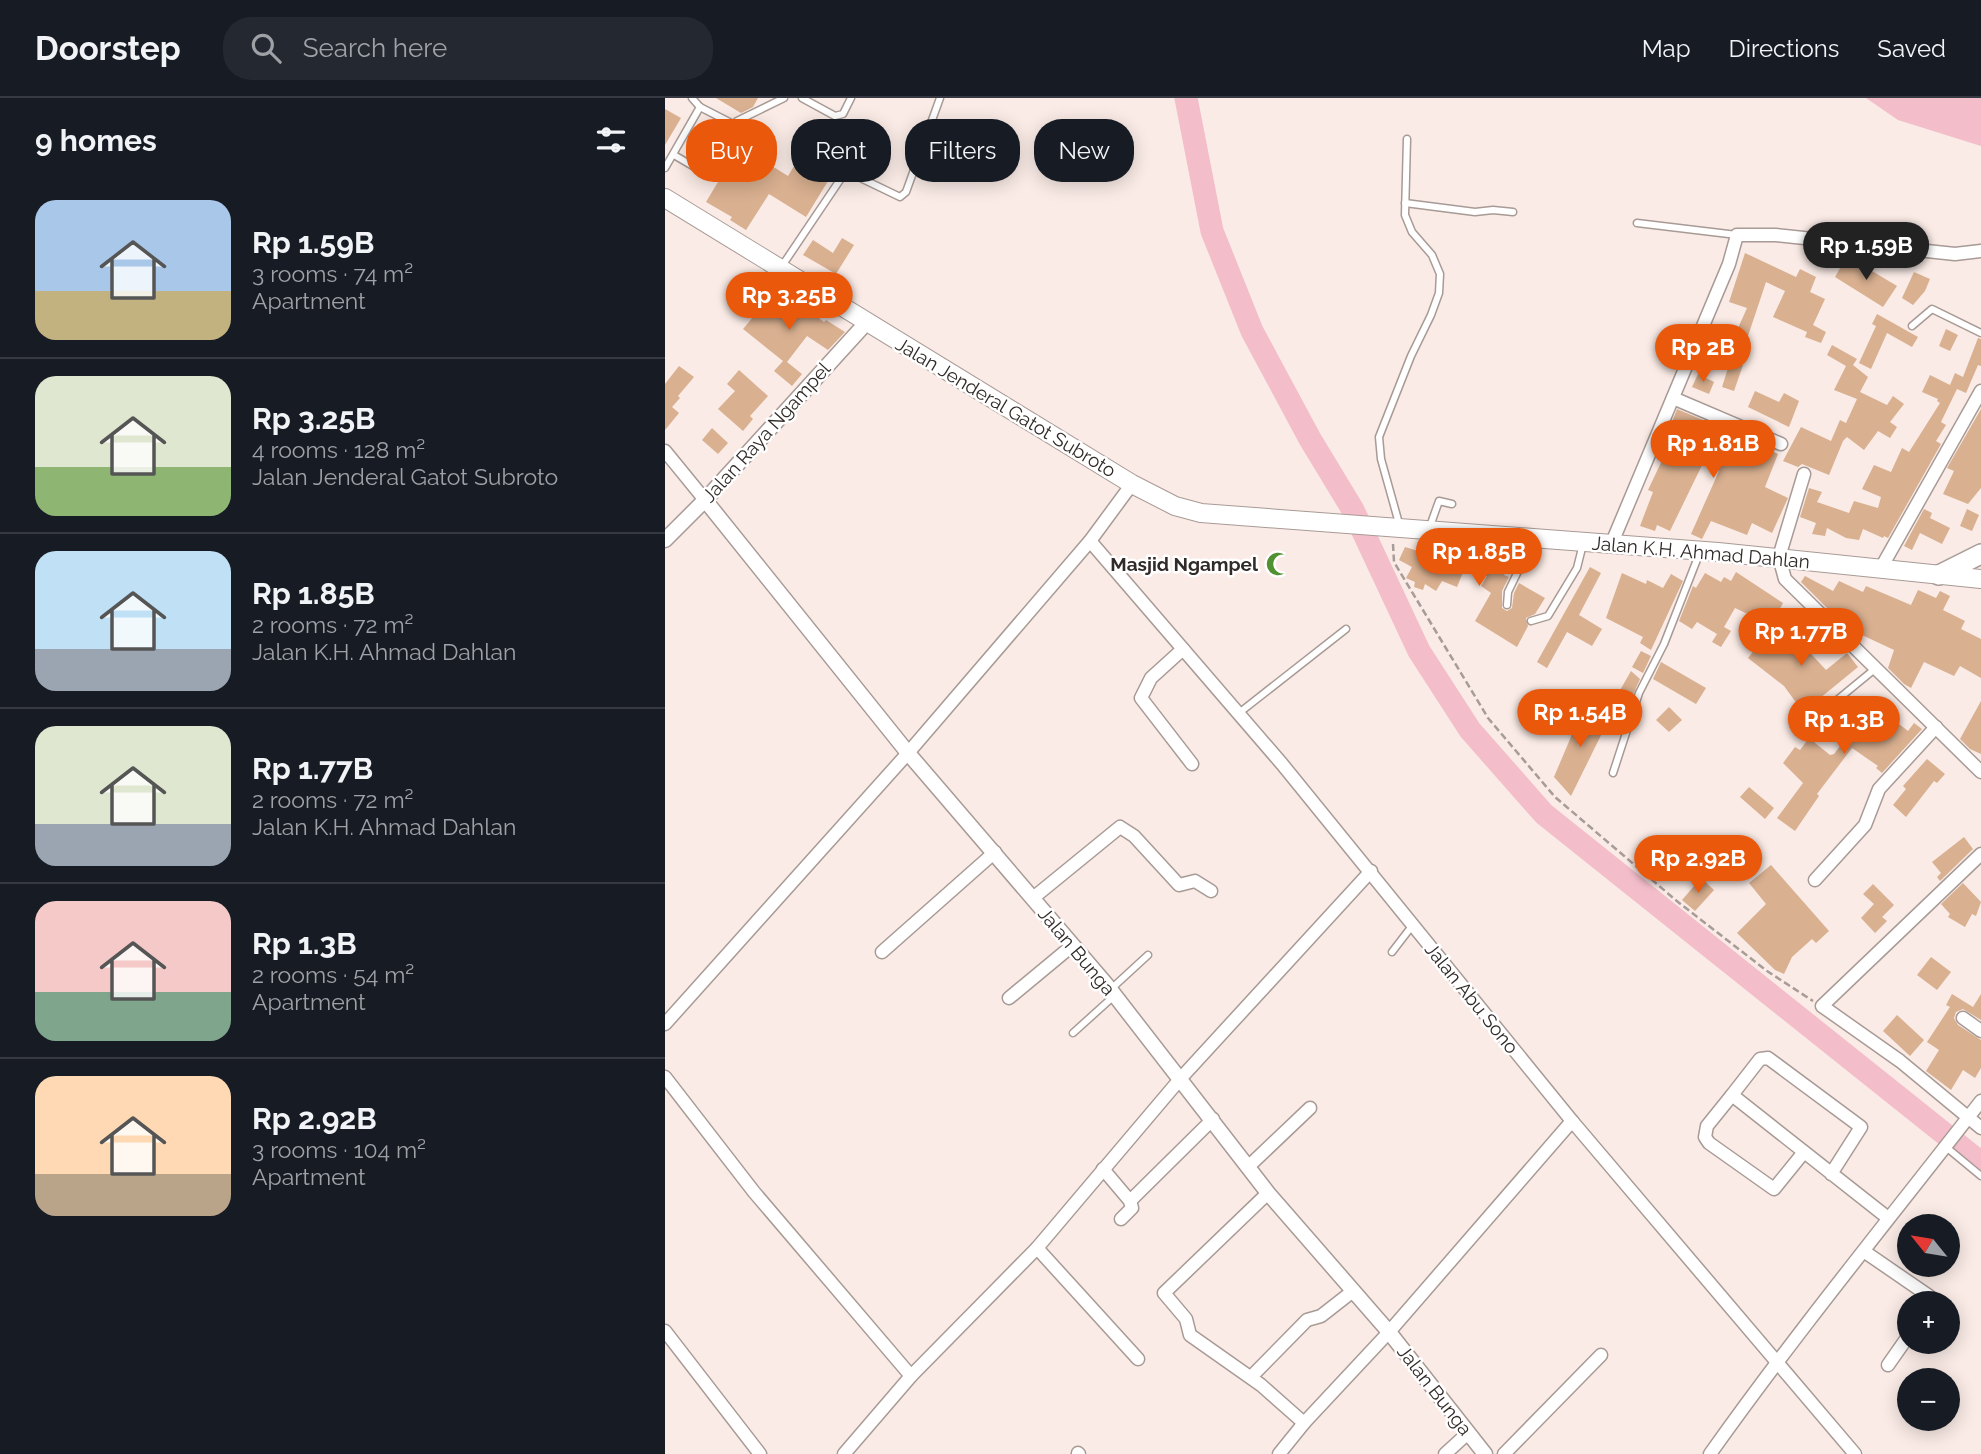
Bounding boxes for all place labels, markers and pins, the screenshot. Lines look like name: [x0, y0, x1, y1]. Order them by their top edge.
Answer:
pin: Rp 1.59B: [1794, 222, 1938, 282]
pin: Rp 3.25B: [717, 272, 861, 332]
pin: Rp 2B: [1654, 324, 1752, 384]
pin: Rp 1.81B: [1641, 420, 1785, 480]
pin: Rp 1.85B: [1407, 528, 1551, 588]
mosque icon: Masjid Ngampel: [1264, 550, 1292, 578]
place label: Masjid Ngampel: [1110, 553, 1259, 575]
pin: Rp 1.77B: [1729, 608, 1873, 668]
pin: Rp 1.54B: [1508, 690, 1652, 749]
pin: Rp 1.3B: [1779, 696, 1909, 756]
pin: Rp 2.92B: [1626, 836, 1770, 895]

